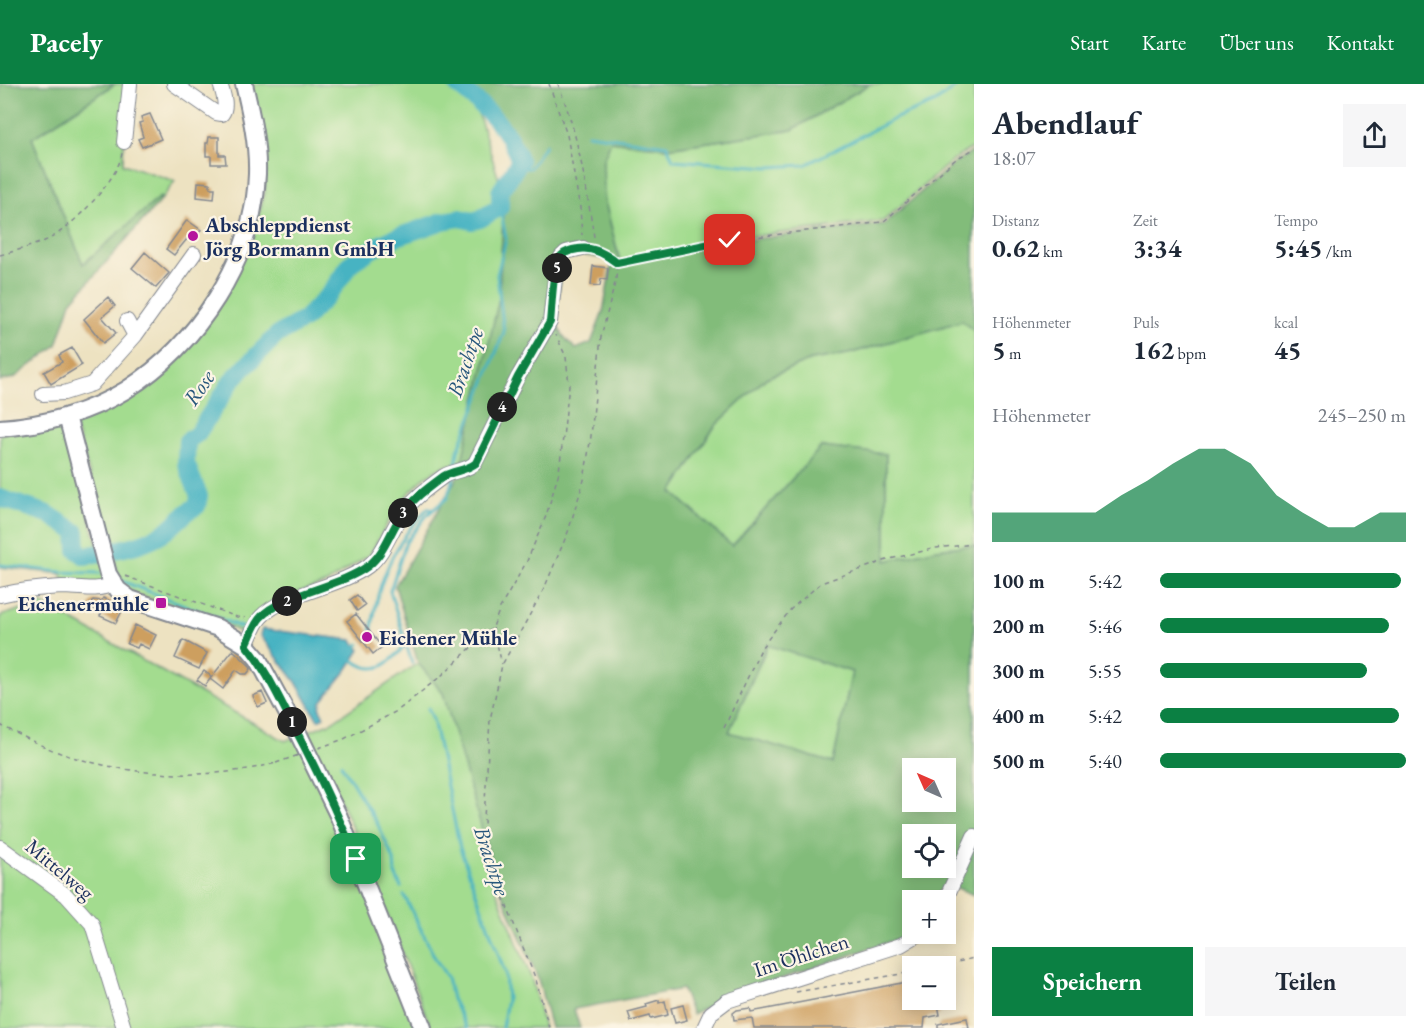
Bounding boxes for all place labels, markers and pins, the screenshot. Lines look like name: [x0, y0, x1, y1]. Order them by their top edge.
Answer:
place label: Abschleppdienst Jörg Bormann GmbH: [203, 211, 394, 262]
pin: [704, 214, 755, 265]
marker: Abschleppdienst Jörg Bormann GmbH: [186, 229, 200, 243]
pin: 5: [542, 253, 572, 283]
pin: 4: [487, 392, 517, 422]
pin: 3: [388, 498, 418, 528]
pin: 2: [272, 586, 302, 616]
place label: Eichenermühle: [18, 590, 149, 617]
marker: Eichenermühle: [154, 596, 168, 610]
place label: Eichener Mühle: [379, 624, 517, 651]
marker: Eichener Mühle: [360, 630, 374, 644]
pin: 1: [277, 707, 307, 737]
pin: [330, 833, 381, 884]

